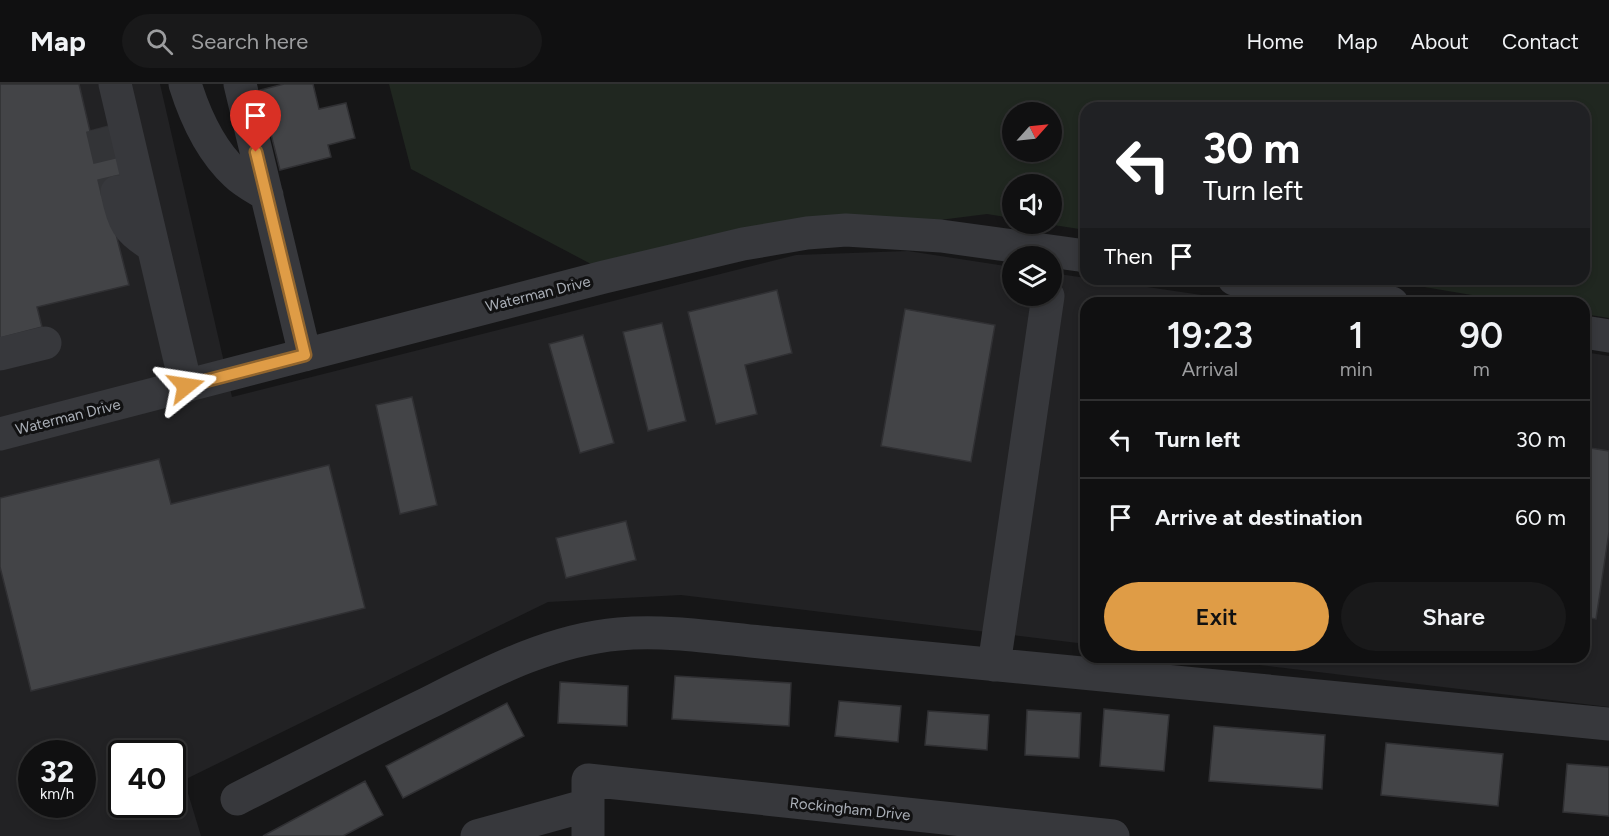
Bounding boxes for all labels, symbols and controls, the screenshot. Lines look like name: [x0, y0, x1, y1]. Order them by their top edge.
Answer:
search box: [122, 14, 542, 68]
text: Map: [30, 24, 86, 58]
icon: search: [143, 25, 176, 58]
text: Search here: [191, 28, 308, 55]
text: Home: [1247, 29, 1304, 54]
text: Map: [1337, 29, 1378, 54]
text: About: [1411, 29, 1469, 54]
text: Contact: [1502, 29, 1579, 54]
pin: [230, 90, 281, 152]
icon: arrive: [239, 99, 272, 132]
north arrow: [1002, 102, 1062, 162]
map controls: [1002, 102, 1062, 306]
text: 30 m: [1203, 123, 1300, 174]
icon: left: [1104, 126, 1182, 204]
button: sound: [1002, 174, 1062, 234]
text: Turn left: [1203, 174, 1303, 207]
icon: arrive: [1165, 240, 1198, 273]
text: Then: [1104, 243, 1153, 270]
button: layers: [1002, 246, 1062, 306]
street label: Waterman Drive: [484, 272, 592, 316]
text: 19:23: [1167, 314, 1253, 357]
text: 1: [1349, 314, 1364, 357]
text: 90: [1459, 314, 1503, 357]
position arrow: [154, 354, 218, 418]
text: Arrival: [1182, 357, 1238, 381]
text: min: [1340, 357, 1373, 381]
text: m: [1473, 357, 1490, 381]
street label: Waterman Drive: [14, 395, 122, 439]
icon: left: [1104, 423, 1137, 456]
text: Turn left: [1155, 426, 1241, 453]
text: 30 m: [1516, 426, 1566, 453]
icon: arrive: [1104, 501, 1137, 534]
text: Arrive at destination: [1155, 504, 1363, 531]
text: 60 m: [1515, 504, 1566, 531]
button: Exit: [1104, 582, 1329, 651]
button: Share: [1341, 582, 1566, 651]
speed limit sign: 40: [108, 740, 186, 818]
text: 32: [40, 753, 74, 790]
text: km/h: [40, 785, 74, 803]
street label: Rockingham Drive: [789, 794, 911, 824]

